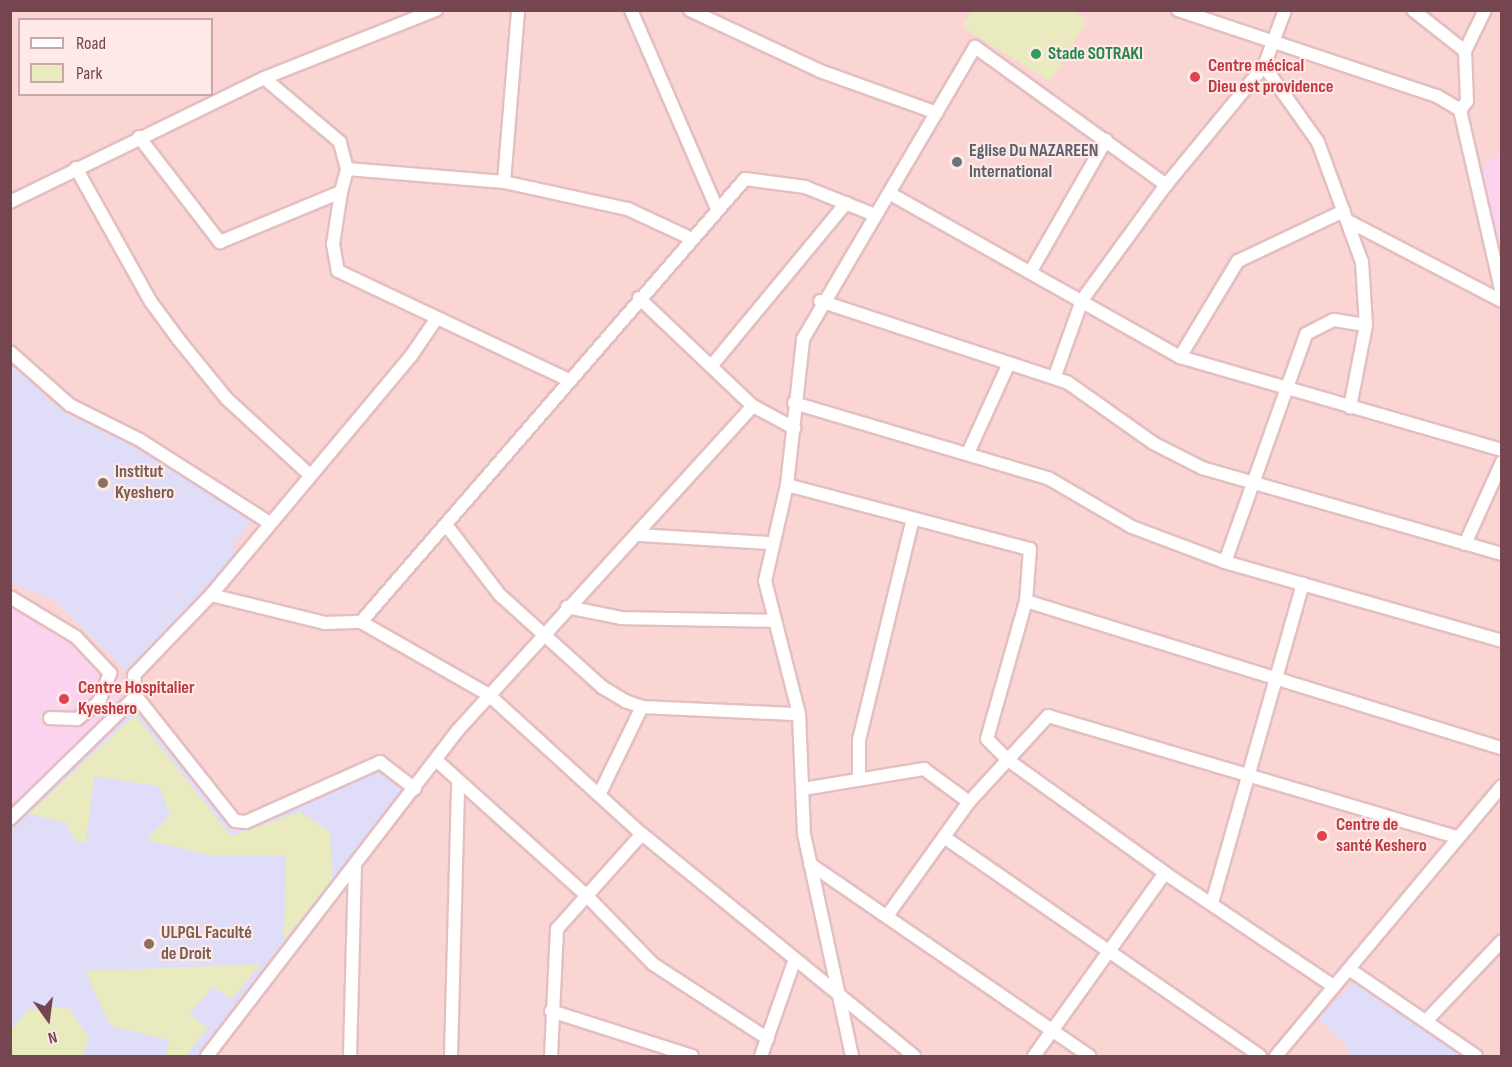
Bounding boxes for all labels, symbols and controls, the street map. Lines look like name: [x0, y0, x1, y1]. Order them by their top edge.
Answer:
legend: [18, 18, 213, 96]
text: Road: [76, 33, 106, 54]
place label: Stade SOTRAKI: [1048, 43, 1143, 65]
marker: Stade SOTRAKI: [1029, 47, 1043, 61]
place label: Centre mécical Dieu est providence: [1208, 56, 1333, 98]
text: Park: [76, 63, 102, 84]
marker: Centre mécical Dieu est providence: [1186, 68, 1204, 86]
place label: Eglise Du NAZAREEN International: [969, 141, 1098, 184]
marker: Eglise Du NAZAREEN International: [950, 155, 964, 169]
place label: Institut Kyeshero: [115, 462, 174, 504]
marker: Institut Kyeshero: [96, 476, 110, 490]
place label: Centre Hospitalier Kyeshero: [78, 678, 195, 720]
marker: Centre Hospitalier Kyeshero: [55, 690, 73, 708]
place label: Centre de santé Keshero: [1336, 815, 1427, 858]
marker: Centre de santé Keshero: [1313, 827, 1331, 845]
place label: ULPGL Faculté de Droit: [161, 923, 252, 966]
marker: ULPGL Faculté de Droit: [142, 937, 156, 951]
north arrow: [18, 989, 78, 1049]
text: N: [46, 1027, 59, 1047]

